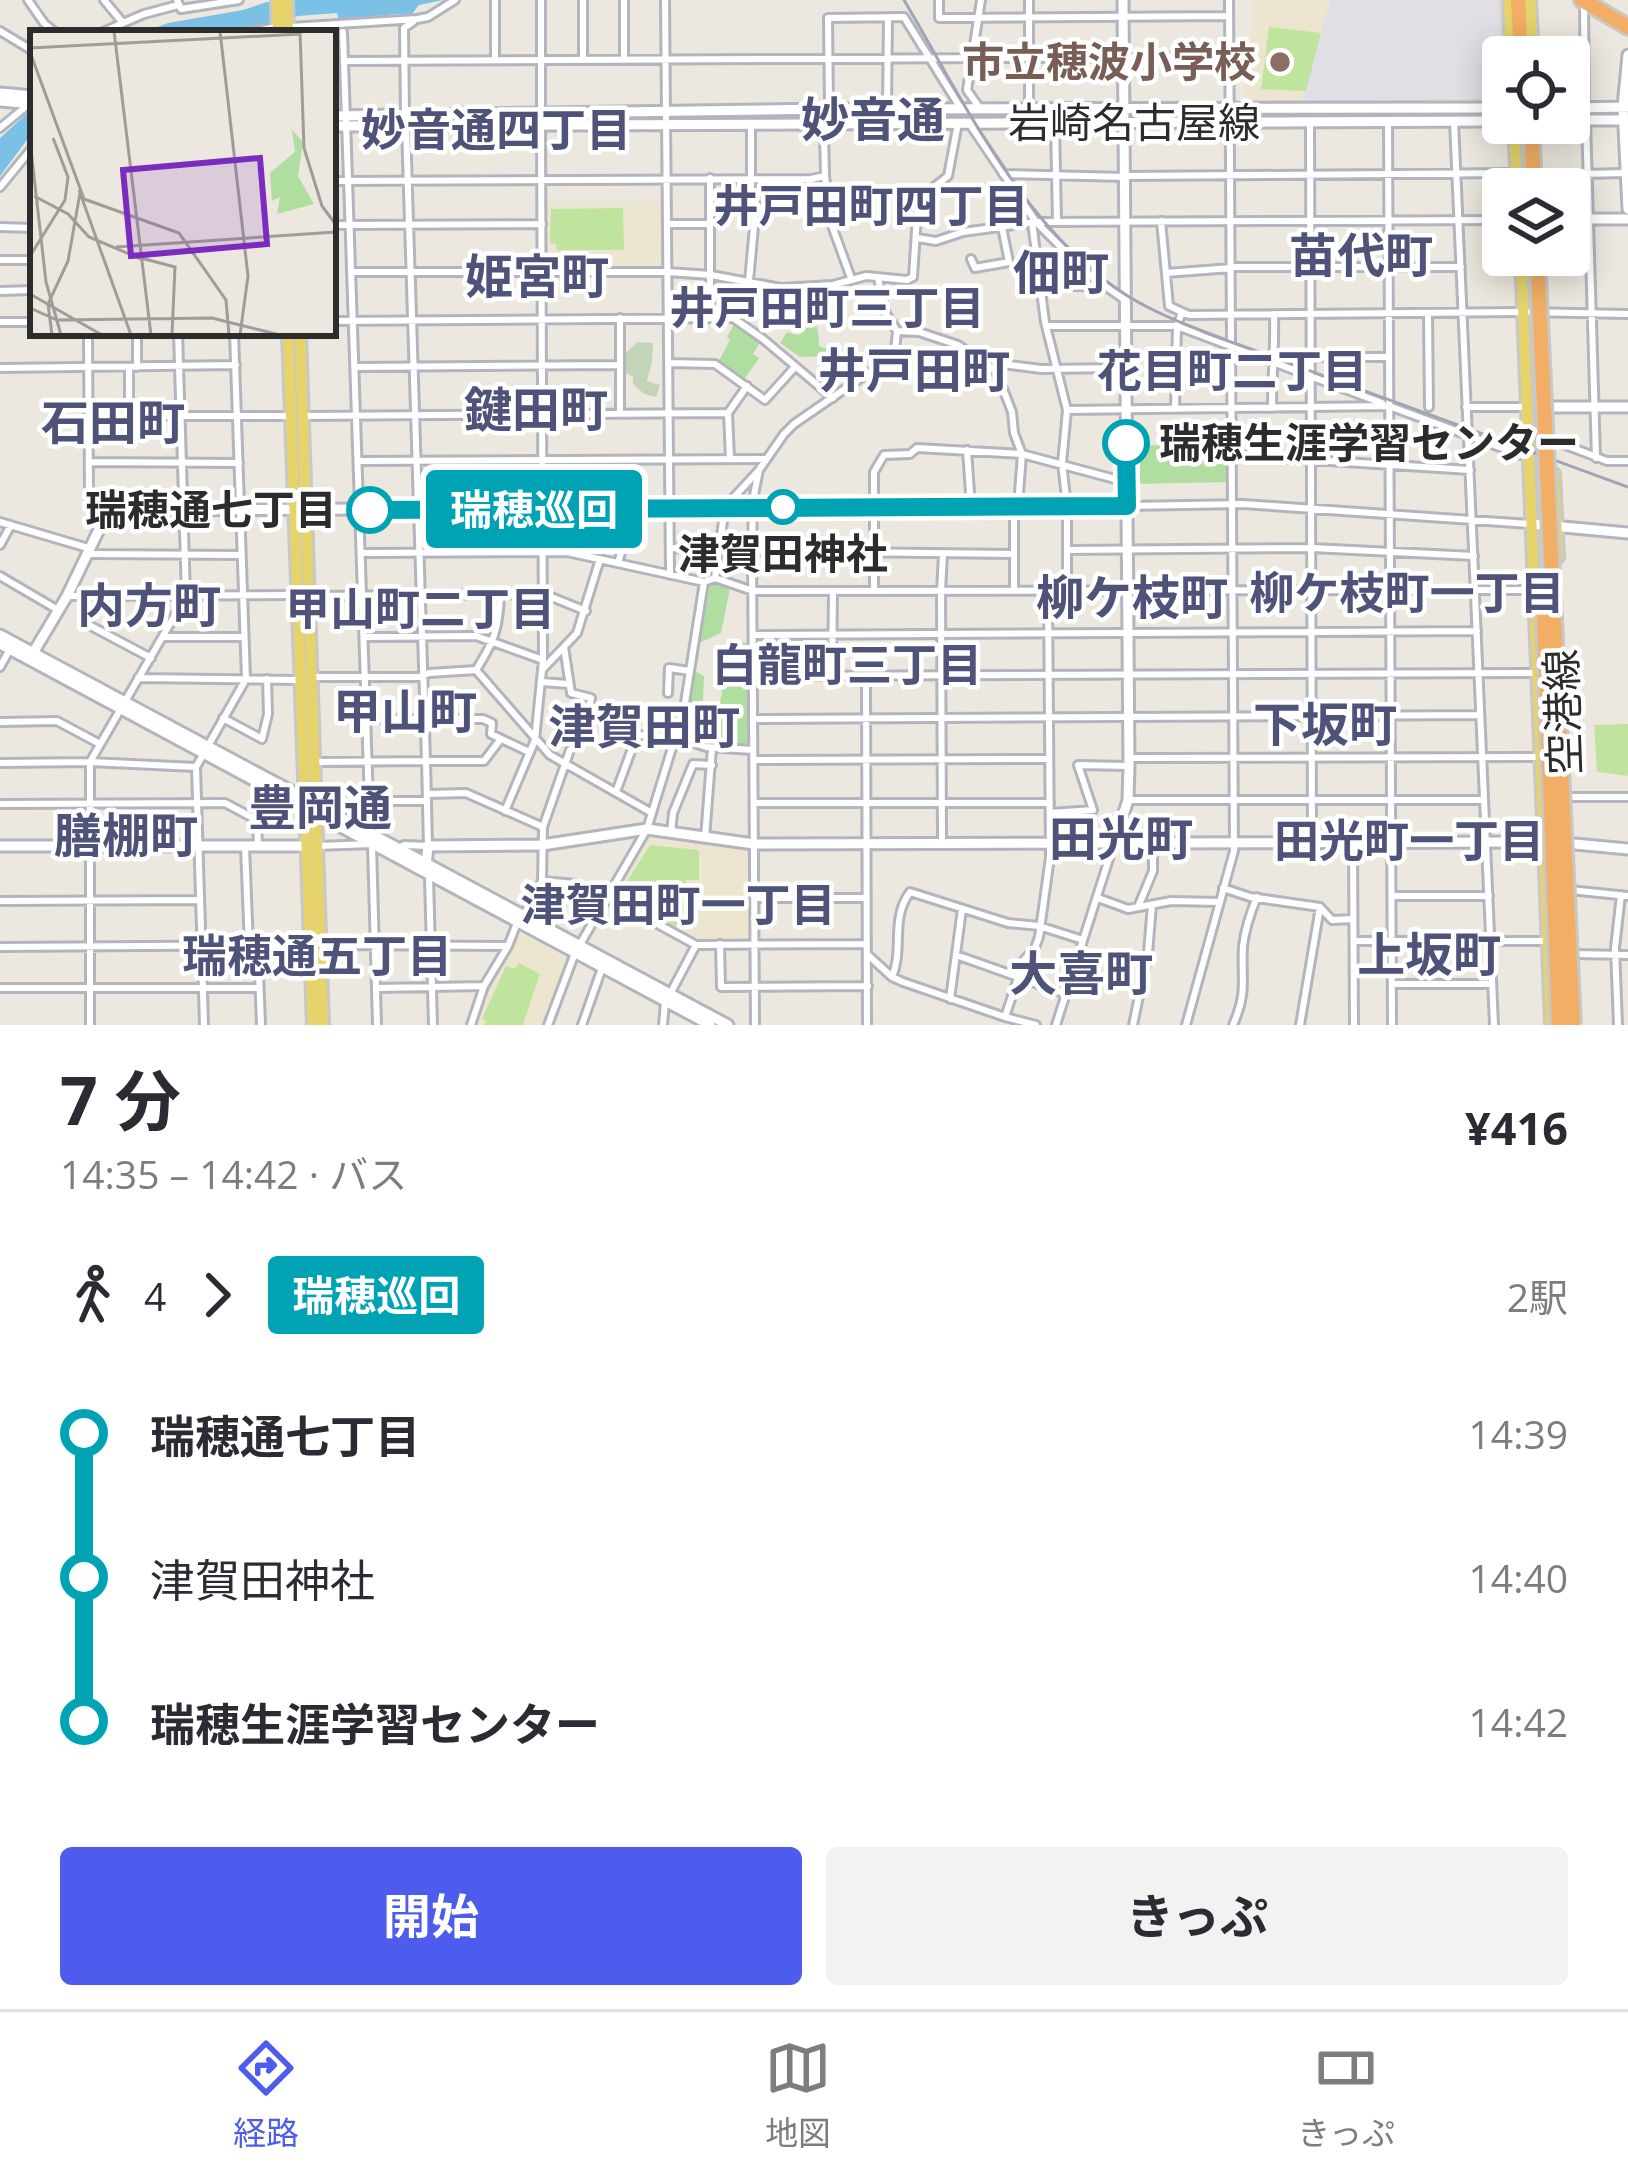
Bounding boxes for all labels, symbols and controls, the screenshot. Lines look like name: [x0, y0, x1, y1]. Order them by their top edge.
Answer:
inset map: [30, 30, 336, 336]
place label: 市立穂波小学校: [962, 32, 1256, 89]
map controls: [1482, 36, 1590, 276]
button: locate: [1482, 36, 1590, 144]
marker: 市立穂波小学校: [1267, 49, 1293, 75]
district label: 妙音通: [801, 86, 945, 151]
street label: 岩崎名古屋線: [1008, 93, 1260, 150]
district label: 妙音通四丁目: [361, 98, 631, 159]
button: layers: [1482, 168, 1590, 276]
district label: 井戸田町四丁目: [713, 174, 1029, 235]
district label: 苗代町: [1289, 222, 1433, 287]
district label: 佃町: [1013, 239, 1109, 304]
district label: 姫宮町: [465, 243, 609, 308]
district label: 井戸田町三丁目: [669, 276, 985, 337]
district label: 井戸田町: [818, 337, 1010, 402]
district label: 花目町二丁目: [1097, 339, 1367, 400]
district label: 鍵田町: [464, 376, 608, 441]
district label: 石田町: [41, 389, 185, 454]
place label: 瑞穂生涯学習センター: [1159, 413, 1579, 470]
marker: 瑞穂生涯学習センター: [1104, 421, 1148, 465]
line badge: 瑞穂巡回: [450, 470, 618, 548]
place label: 瑞穂通七丁目: [85, 480, 337, 537]
text: 瑞穂巡回: [450, 480, 618, 537]
marker: 瑞穂通七丁目: [348, 488, 392, 532]
marker: 津賀田神社: [767, 491, 799, 523]
place label: 津賀田神社: [678, 524, 888, 581]
district label: 柳ケ枝町一丁目: [1249, 561, 1565, 622]
district label: 柳ケ枝町: [1036, 564, 1228, 629]
district label: 内方町: [77, 572, 221, 637]
district label: 甲山町二丁目: [285, 577, 555, 638]
district label: 白龍町三丁目: [712, 633, 982, 694]
street label: 空港線: [1531, 648, 1592, 776]
district label: 甲山町: [333, 678, 477, 743]
district label: 下坂町: [1253, 691, 1397, 756]
district label: 津賀田町: [548, 693, 740, 758]
district label: 豊岡通: [248, 774, 392, 839]
district label: 膳棚町: [54, 802, 198, 867]
district label: 田光町: [1049, 805, 1193, 870]
district label: 田光町一丁目: [1274, 809, 1544, 870]
district label: 津賀田町一丁目: [520, 873, 836, 934]
district label: 上坂町: [1357, 921, 1501, 986]
district label: 瑞穂通五丁目: [182, 924, 452, 985]
district label: 大喜町: [1009, 940, 1153, 1005]
text: 7 分: [60, 1054, 181, 1144]
text: ¥416: [1465, 1097, 1568, 1158]
text: 14:35 – 14:42 · バス: [60, 1147, 407, 1200]
icon: walk: [60, 1262, 126, 1328]
icon: forward: [184, 1262, 250, 1328]
text: 瑞穂巡回: [292, 1266, 460, 1323]
text: 4: [144, 1269, 166, 1322]
text: 2駅: [1507, 1270, 1568, 1323]
text: 瑞穂通七丁目: [150, 1405, 420, 1466]
text: 14:39: [1469, 1407, 1568, 1460]
text: 津賀田神社: [150, 1549, 375, 1610]
text: 14:40: [1469, 1551, 1568, 1604]
text: 瑞穂生涯学習センター: [150, 1693, 600, 1754]
text: 14:42: [1469, 1695, 1568, 1748]
button: 開始: [60, 1847, 802, 1985]
button: きっぷ: [826, 1847, 1568, 1985]
tab: 経路: [233, 2035, 299, 2155]
tab: 地図: [765, 2035, 831, 2155]
tab: きっぷ: [1297, 2035, 1395, 2155]

